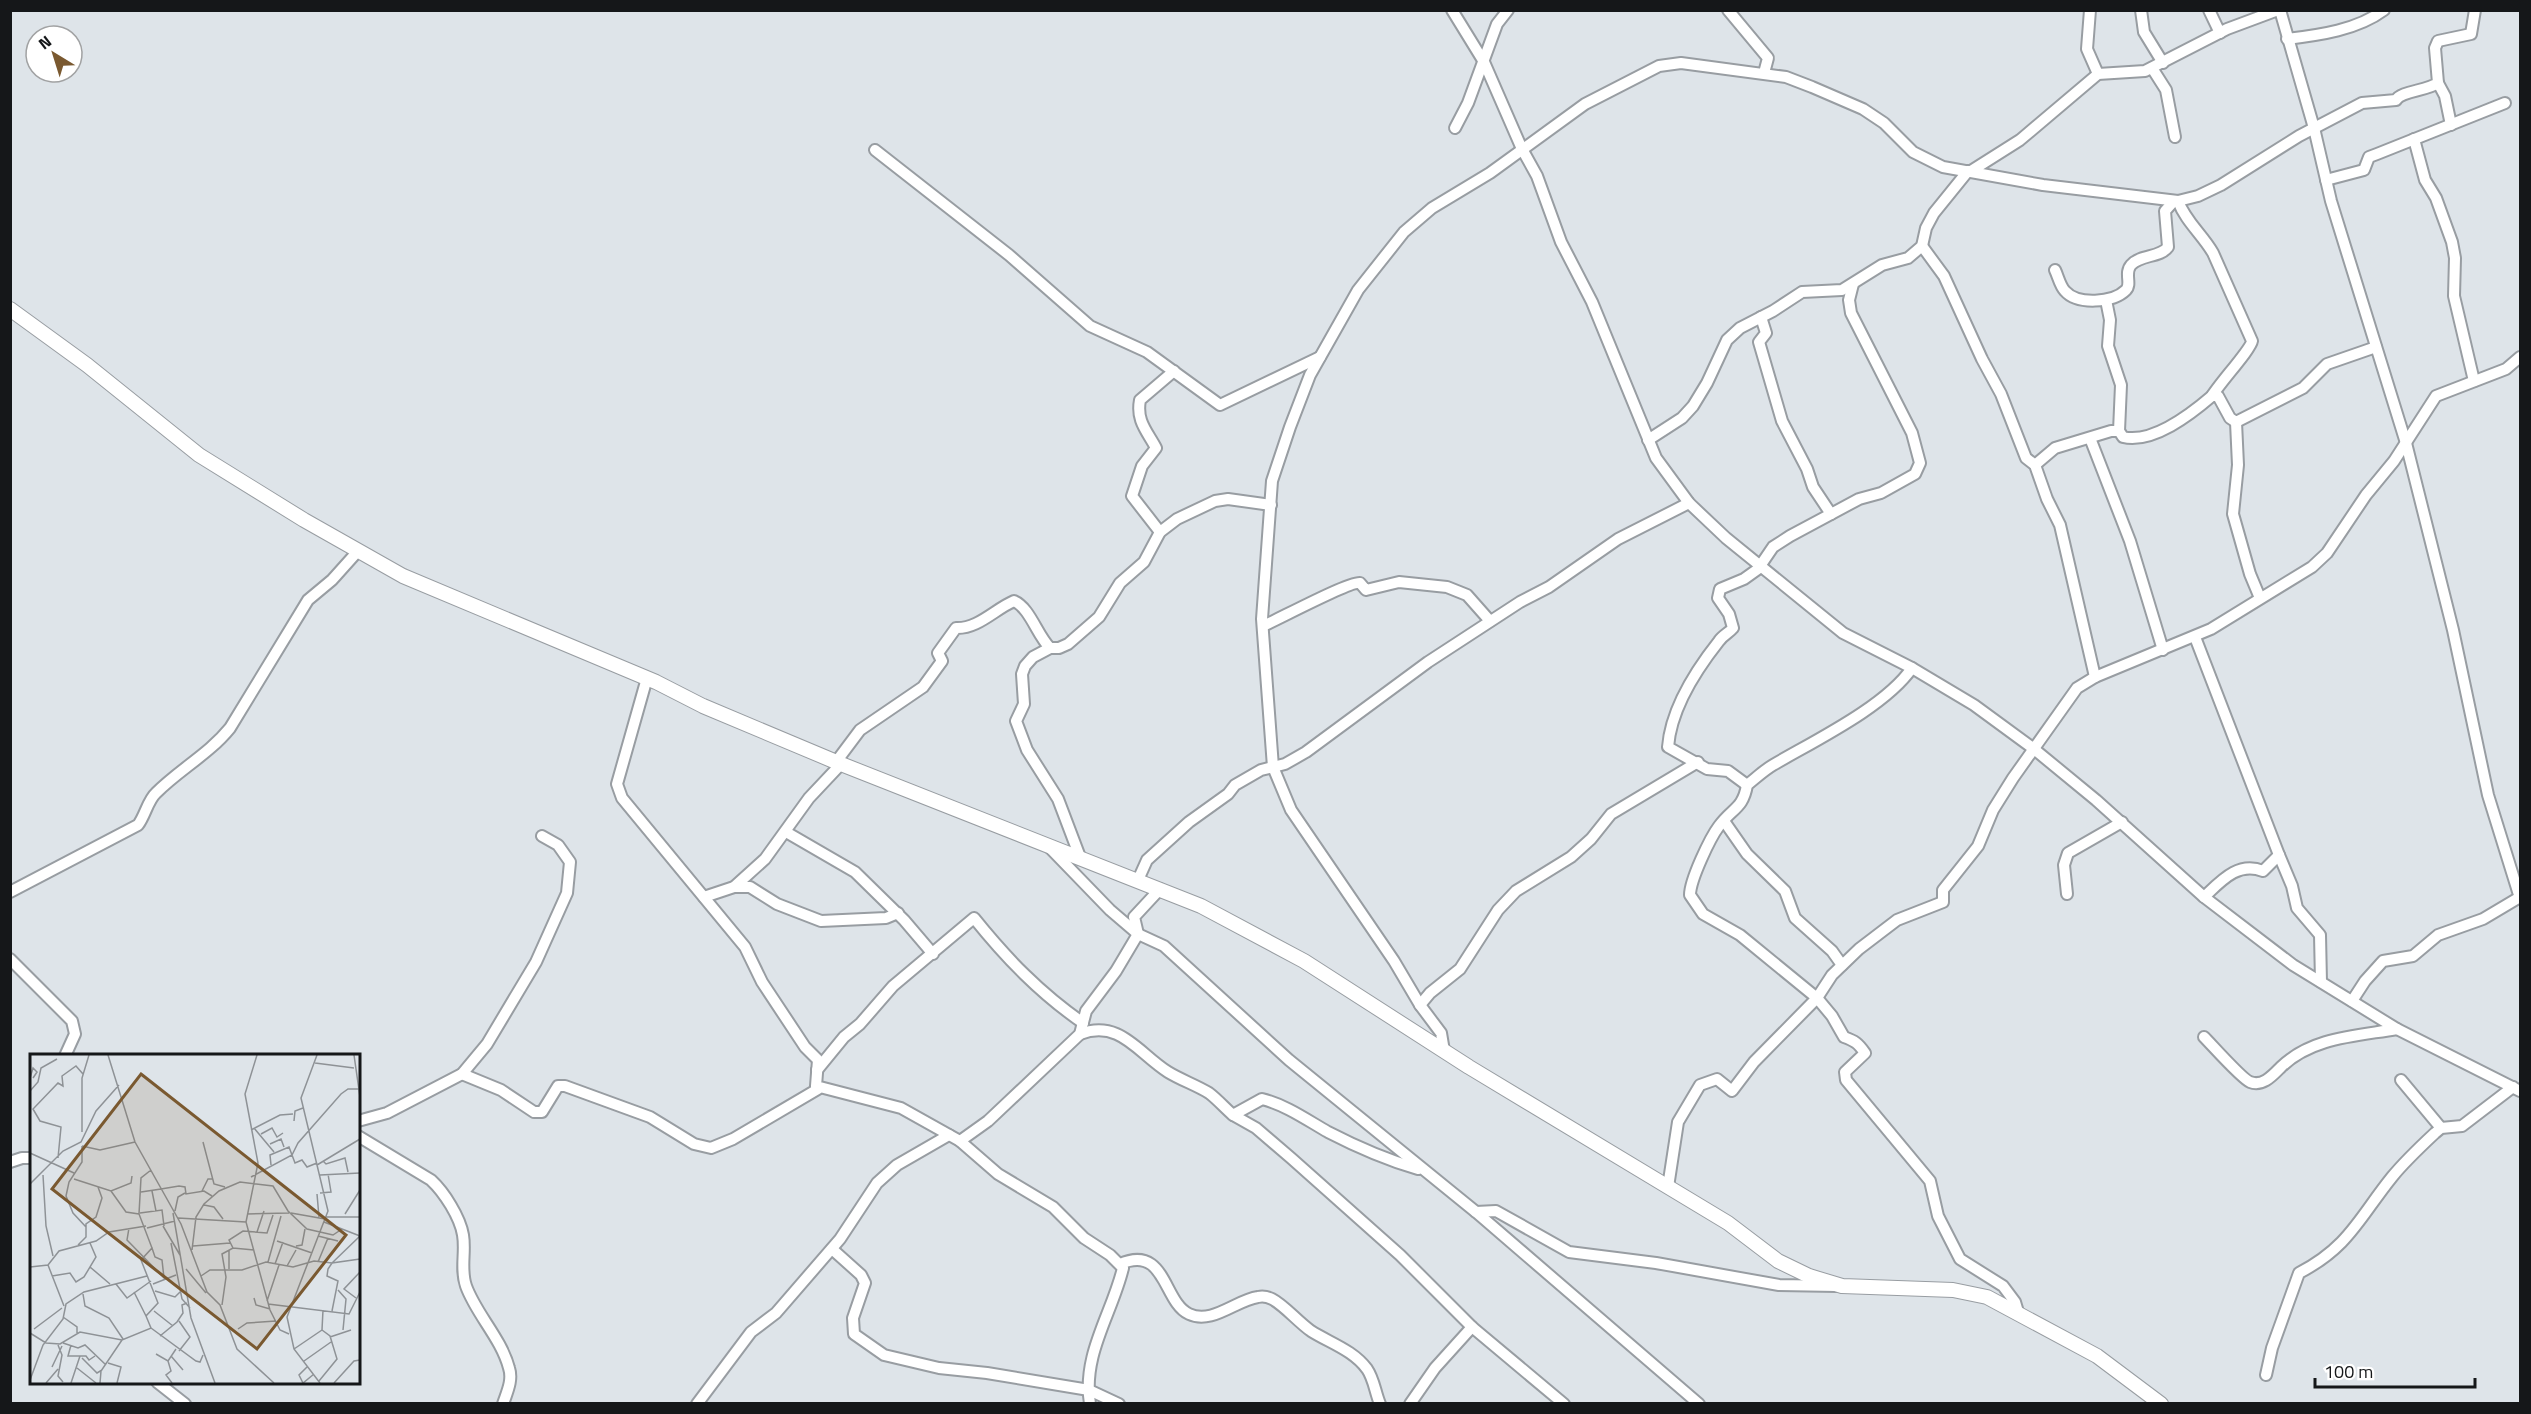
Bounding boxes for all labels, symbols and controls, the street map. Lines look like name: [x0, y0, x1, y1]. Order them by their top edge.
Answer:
north arrow: [24, 24, 84, 84]
text: N: [33, 29, 57, 55]
inset map: [30, 1054, 360, 1384]
scale bar: [2315, 1351, 2476, 1389]
text: 100 m: [2324, 1358, 2373, 1385]

